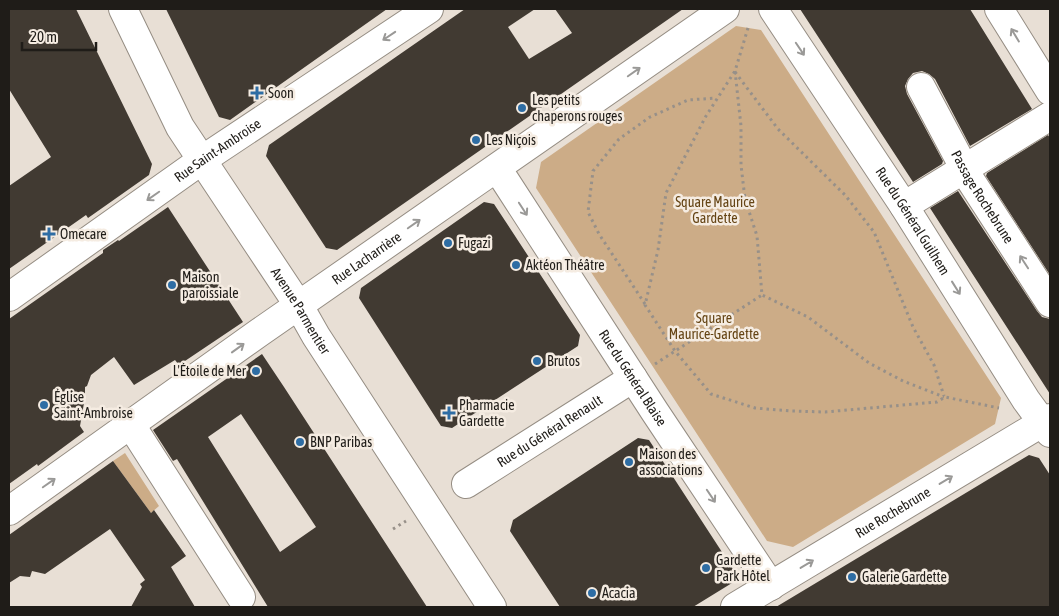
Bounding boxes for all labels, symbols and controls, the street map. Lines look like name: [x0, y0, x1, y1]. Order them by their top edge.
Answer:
scale bar: [22, 20, 96, 52]
text: 20 m: [30, 28, 57, 45]
one-way arrow: [1010, 29, 1020, 43]
one-way arrow: [382, 31, 396, 41]
one-way arrow: [795, 42, 805, 56]
one-way arrow: [627, 67, 641, 77]
place label: Soon: [268, 85, 294, 101]
marker: Soon: [250, 86, 264, 100]
place label: Les petits chaperons rouges: [532, 92, 622, 124]
marker: Les petits chaperons rouges: [516, 102, 528, 114]
street label: Rue Saint-Ambroise: [171, 115, 264, 185]
place label: Les Niçois: [486, 132, 536, 148]
marker: Les Niçois: [470, 134, 482, 146]
street label: Passage Rochebrune: [948, 148, 1017, 246]
street label: Rue du Général Guilhem: [872, 164, 953, 278]
one-way arrow: [146, 191, 160, 201]
park label: Square Maurice Gardette: [675, 194, 755, 226]
one-way arrow: [518, 202, 529, 216]
one-way arrow: [407, 219, 421, 229]
place label: Omecare: [60, 226, 107, 242]
marker: Omecare: [42, 227, 56, 241]
street label: Rue Lacharrière: [329, 228, 404, 288]
place label: Fugazi: [458, 235, 491, 251]
marker: Fugazi: [442, 237, 454, 249]
one-way arrow: [1018, 255, 1028, 269]
place label: Aktéon Théâtre: [526, 257, 605, 273]
marker: Aktéon Théâtre: [510, 259, 522, 271]
street label: Avenue Parmentier: [268, 265, 334, 358]
place label: Maison paroissiale: [182, 269, 239, 301]
marker: Maison paroissiale: [166, 279, 178, 291]
one-way arrow: [951, 281, 961, 295]
park label: Square Maurice-Gardette: [669, 310, 759, 342]
street label: Rue du Général Blaise: [596, 327, 670, 429]
one-way arrow: [231, 343, 245, 353]
place label: Brutos: [547, 353, 580, 369]
marker: Brutos: [531, 355, 543, 367]
place label: L'Étoile de Mer: [173, 363, 247, 379]
marker: L'Étoile de Mer: [250, 365, 262, 377]
place label: Église Saint-Ambroise: [54, 389, 133, 421]
street label: Rue du Général Renault: [494, 392, 605, 470]
place label: Pharmacie Gardette: [459, 397, 515, 429]
marker: Église Saint-Ambroise: [38, 399, 50, 411]
marker: Pharmacie Gardette: [443, 407, 455, 419]
place label: BNP Paribas: [310, 434, 372, 450]
marker: BNP Paribas: [294, 436, 306, 448]
place label: Maison des associations: [639, 446, 703, 478]
marker: Maison des associations: [623, 456, 635, 468]
one-way arrow: [939, 475, 953, 485]
one-way arrow: [42, 478, 56, 488]
street label: Rue Rochebrune: [852, 484, 933, 541]
one-way arrow: [706, 489, 716, 503]
place label: Gardette Park Hôtel: [716, 552, 770, 584]
one-way arrow: [800, 559, 814, 569]
marker: Gardette Park Hôtel: [700, 562, 712, 574]
place label: Galerie Gardette: [862, 569, 947, 585]
marker: Galerie Gardette: [846, 571, 858, 583]
place label: Acacia: [602, 585, 635, 601]
marker: Acacia: [586, 587, 598, 599]

